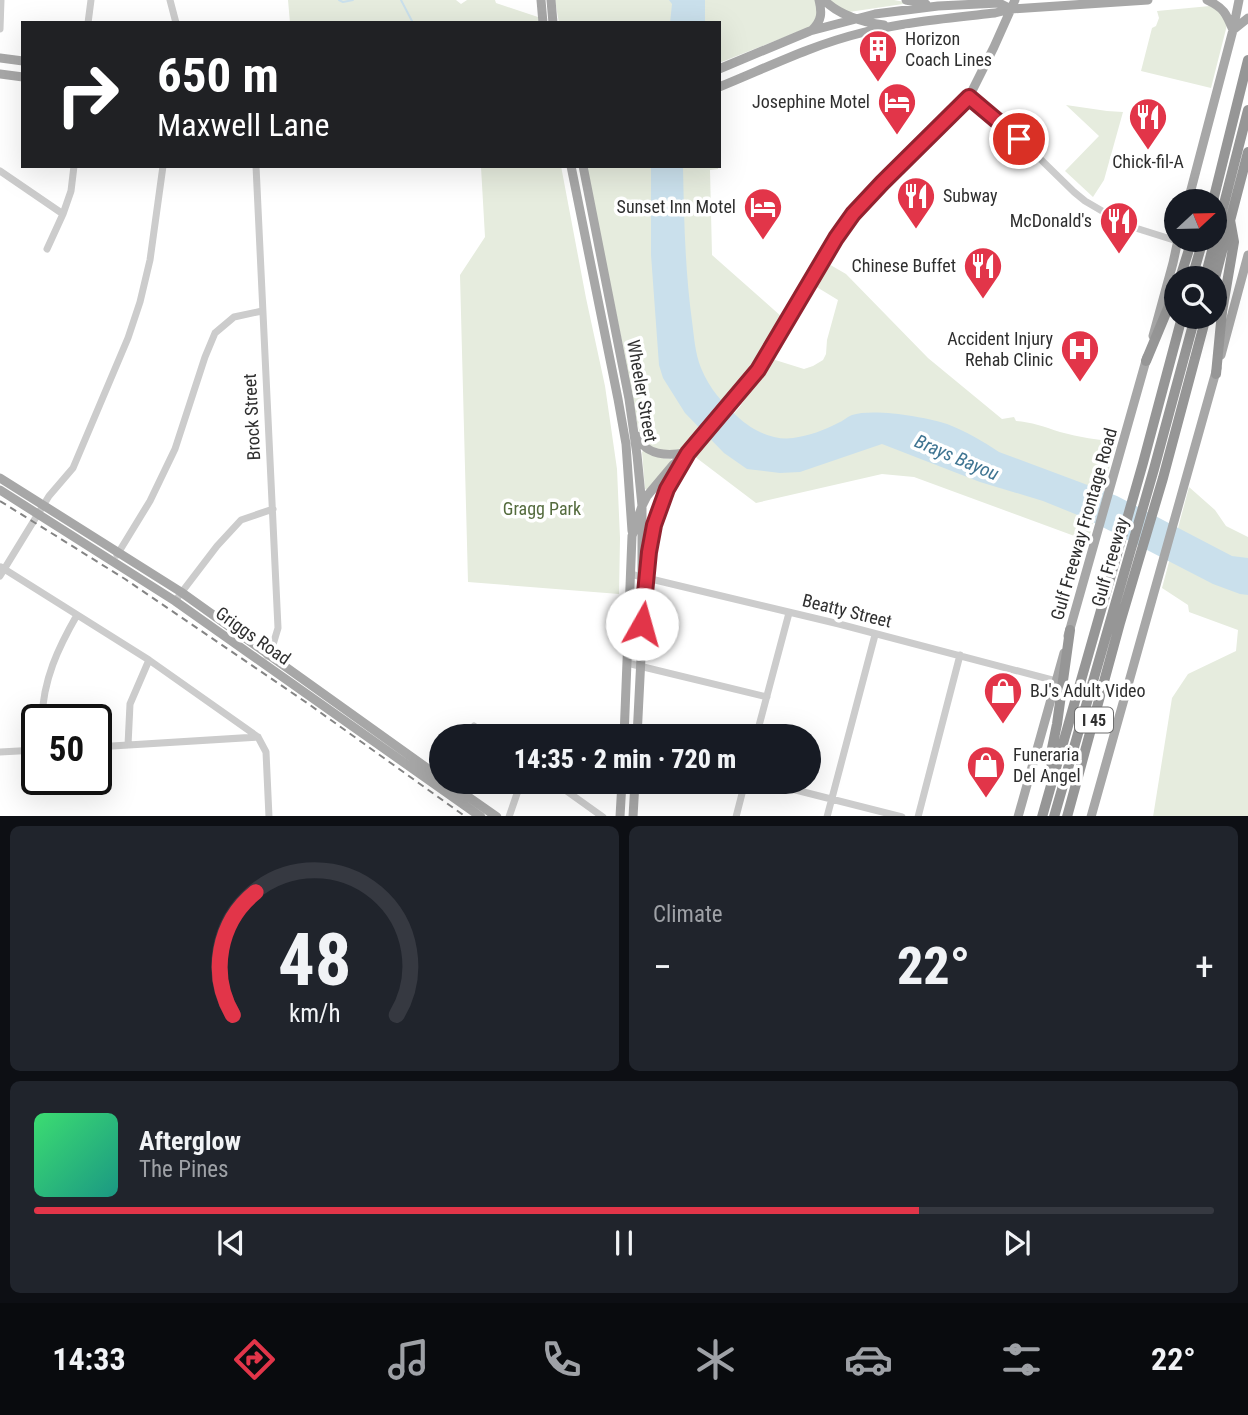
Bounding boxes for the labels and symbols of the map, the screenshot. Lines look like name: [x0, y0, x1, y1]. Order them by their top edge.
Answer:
building icon: Horizon Coach Lines: [857, 28, 899, 83]
place label: Horizon Coach Lines: [905, 28, 992, 70]
hotel icon: Josephine Motel: [876, 81, 918, 136]
place label: Josephine Motel: [752, 91, 870, 112]
restaurant icon: Chick-fil-A: [1127, 96, 1169, 151]
pin: [989, 109, 1049, 169]
place label: Chick-fil-A: [1112, 151, 1184, 172]
restaurant icon: Subway: [895, 175, 937, 230]
place label: Subway: [943, 185, 998, 206]
hotel icon: Sunset Inn Motel: [742, 186, 784, 241]
north arrow: [1164, 189, 1227, 252]
place label: Sunset Inn Motel: [617, 196, 736, 217]
restaurant icon: McDonald's: [1098, 200, 1140, 255]
place label: McDonald's: [1010, 210, 1092, 231]
restaurant icon: Chinese Buffet: [962, 245, 1004, 300]
place label: Chinese Buffet: [852, 255, 956, 276]
place label: Accident Injury Rehab Clinic: [947, 328, 1053, 370]
hospital icon: Accident Injury Rehab Clinic: [1059, 328, 1101, 383]
street label: Wheeler Street: [623, 338, 662, 444]
street label: Brock Street: [239, 373, 264, 461]
street label: Gulf Freeway Frontage Road: [1046, 425, 1122, 623]
water label: Brays Bayou: [911, 430, 1002, 485]
park label: Gragg Park: [503, 498, 581, 519]
street label: Gulf Freeway: [1087, 515, 1133, 609]
position arrow: [605, 587, 679, 661]
street label: Beatty Street: [800, 589, 894, 632]
street label: Griggs Road: [212, 602, 295, 669]
shop icon: BJ's Adult Video: [982, 670, 1024, 725]
place label: BJ's Adult Video: [1030, 680, 1146, 701]
speed limit sign: 50: [21, 704, 112, 795]
road number: I 45: [1075, 708, 1113, 733]
shop icon: Funeraria Del Angel: [965, 744, 1007, 799]
place label: Funeraria Del Angel: [1013, 744, 1081, 786]

